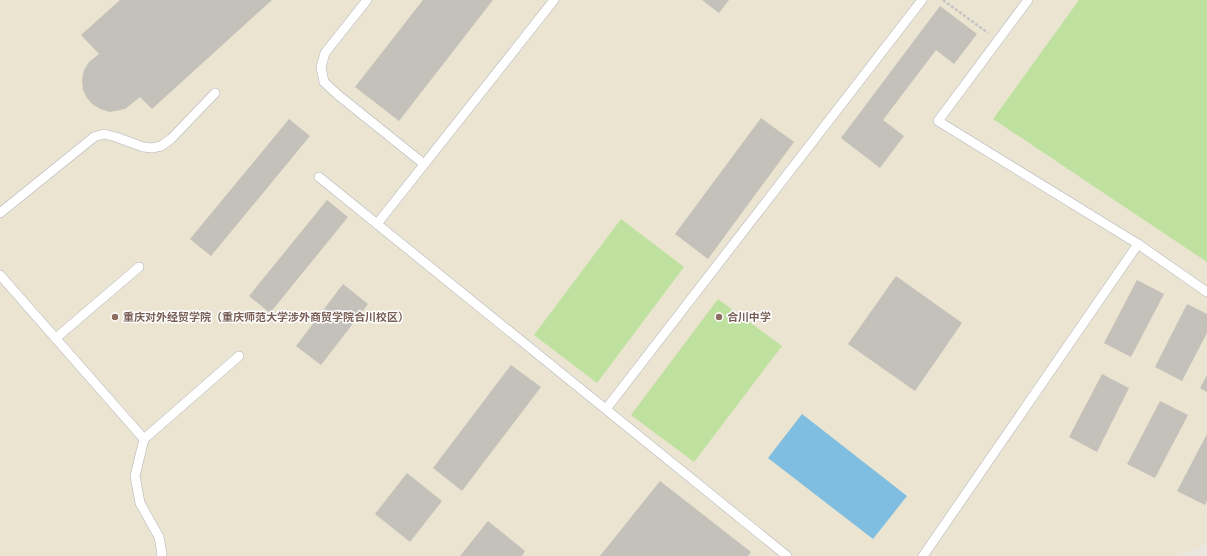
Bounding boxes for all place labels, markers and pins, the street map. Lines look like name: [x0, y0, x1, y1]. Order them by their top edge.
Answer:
place label: 重庆对外经贸学院（重庆师范大学涉外商贸学院合川校区）: [123, 311, 409, 324]
place label: 合川中学: [727, 311, 771, 324]
marker: 重庆对外经贸学院（重庆师范大学涉外商贸学院合川校区）: [110, 312, 120, 322]
marker: 合川中学: [714, 312, 724, 322]

